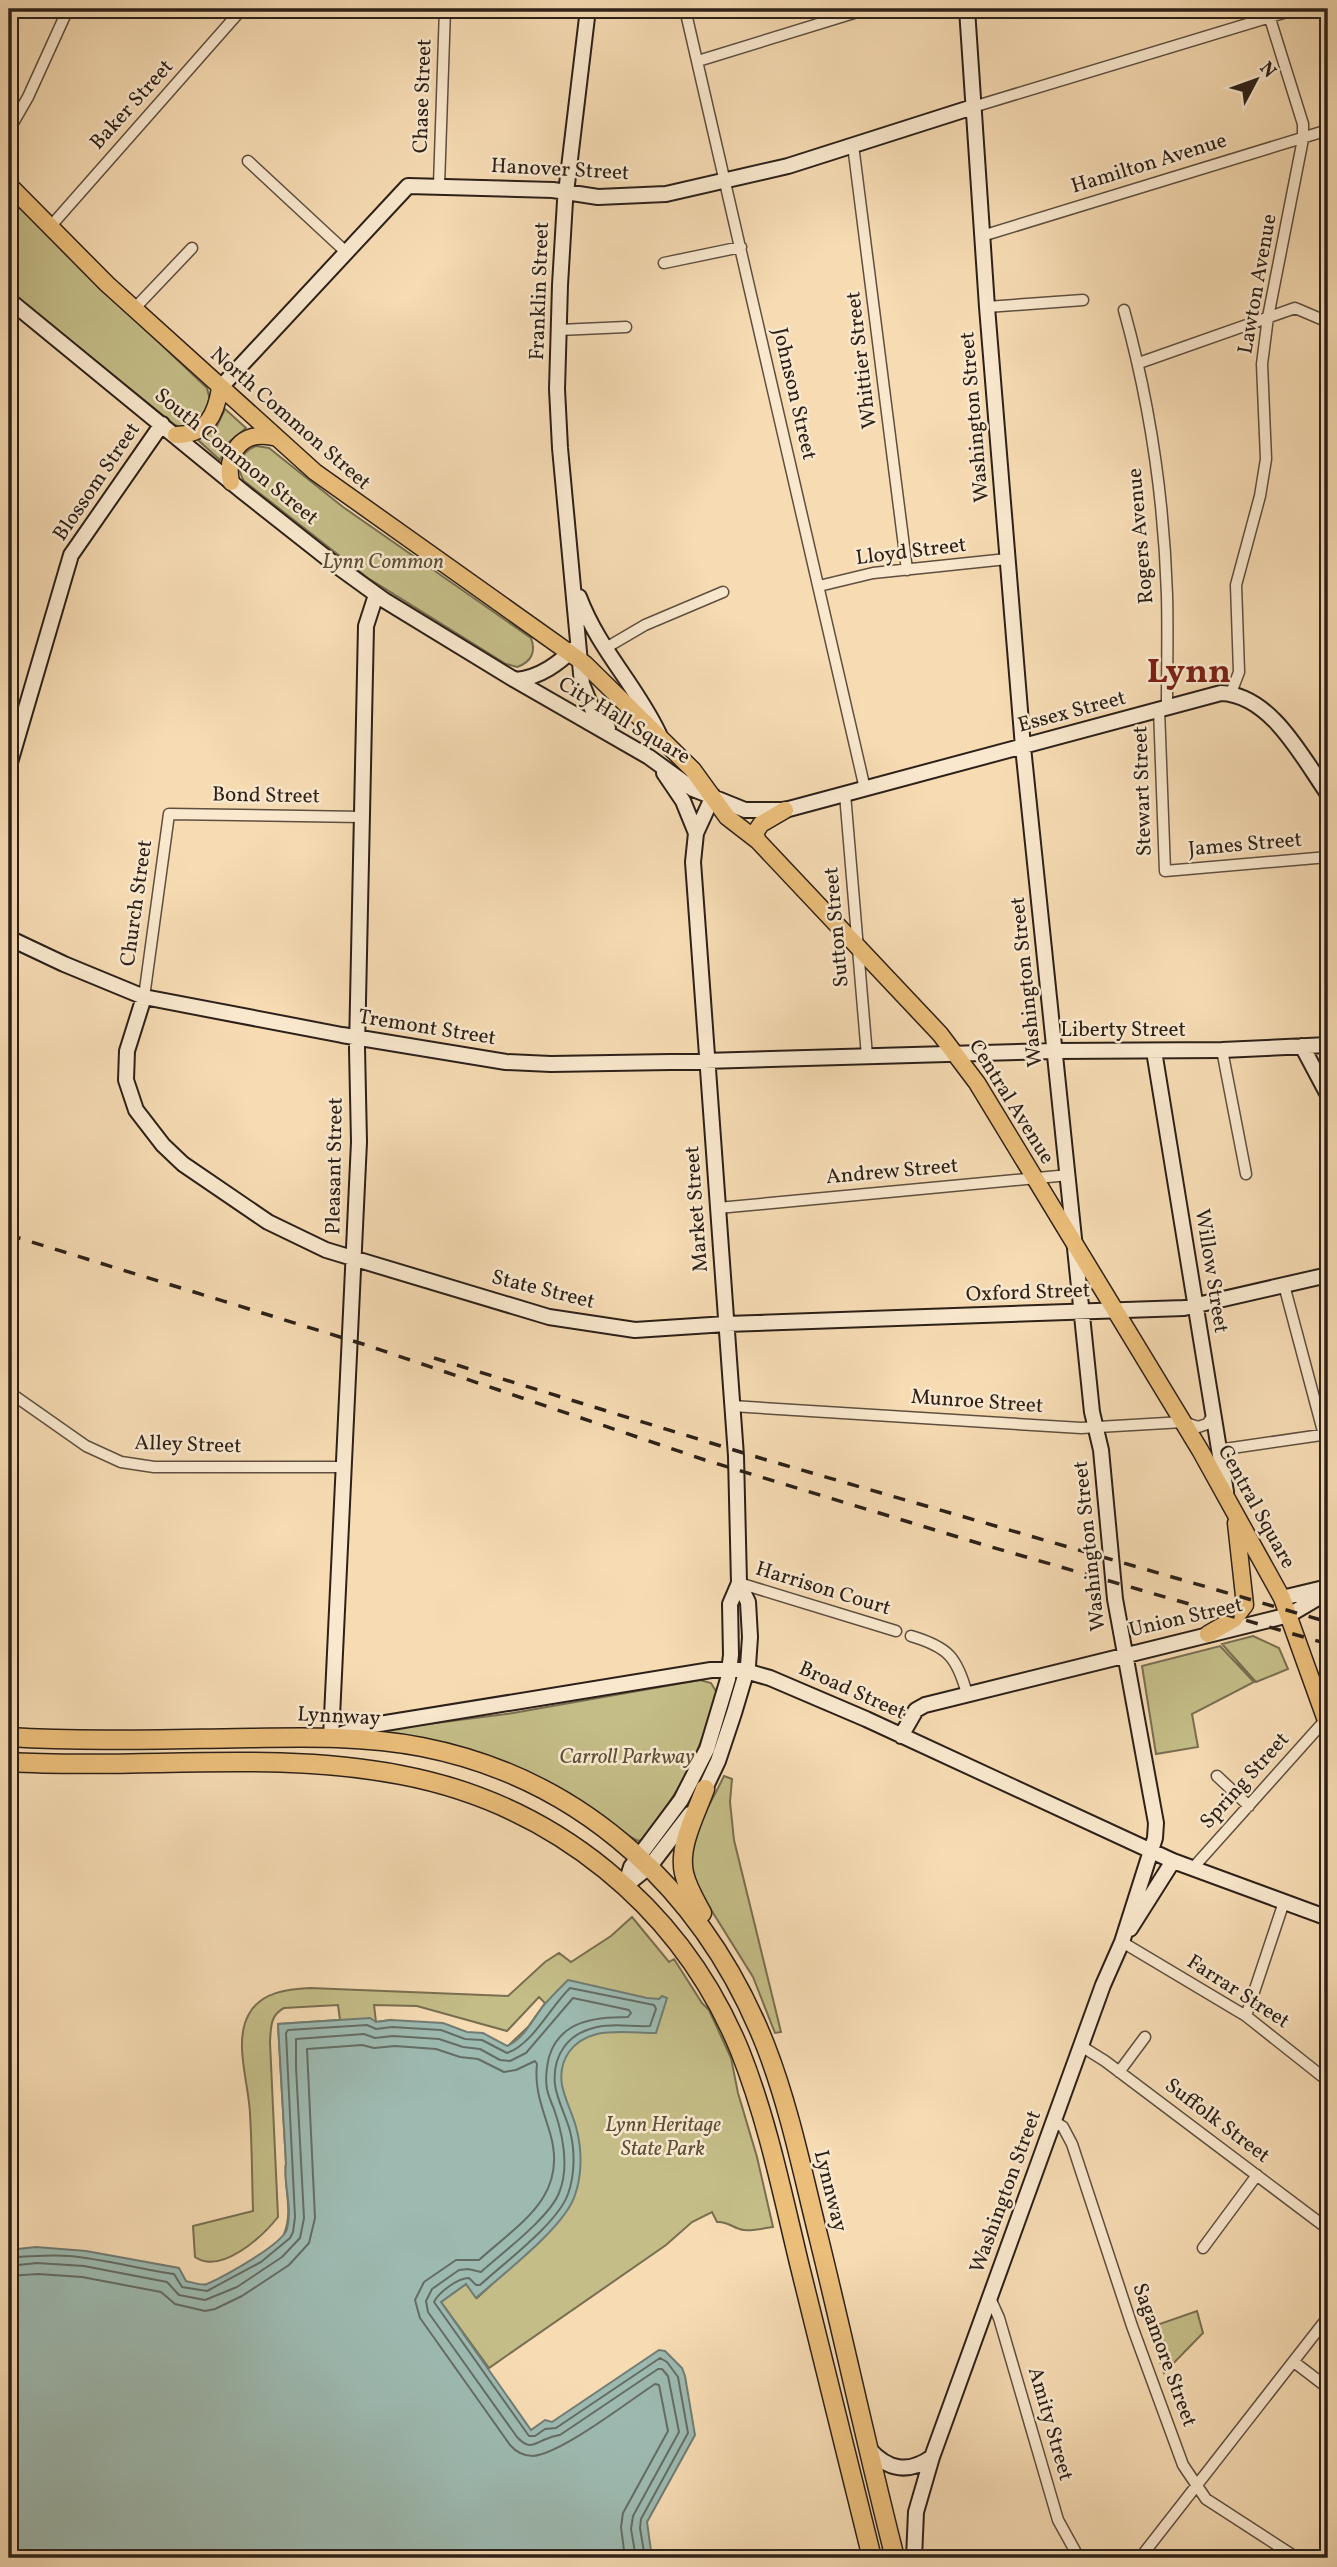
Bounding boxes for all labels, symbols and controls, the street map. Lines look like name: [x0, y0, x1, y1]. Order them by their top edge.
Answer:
street label: Chase Street: [407, 38, 439, 154]
north arrow: [1222, 46, 1292, 116]
street label: Baker Street: [84, 53, 180, 157]
text: N: [1253, 56, 1282, 84]
street label: Hamilton Avenue: [1068, 127, 1230, 201]
street label: Hanover Street: [490, 152, 630, 188]
street label: Lawton Avenue: [1231, 212, 1285, 356]
street label: Franklin Street: [523, 221, 557, 361]
street label: Whittier Street: [839, 289, 885, 431]
street label: Johnson Street: [765, 325, 823, 463]
street label: Washington Street: [953, 330, 997, 504]
street label: North Common Street: [203, 341, 377, 497]
street label: South Common Street: [148, 382, 324, 532]
street label: Blossom Street: [47, 417, 147, 547]
street label: Rogers Avenue: [1121, 467, 1161, 605]
street label: Lloyd Street: [854, 531, 968, 573]
park label: Lynn Common: [322, 548, 444, 577]
district label: Lynn: [1147, 649, 1231, 697]
street label: City Hall Square: [552, 670, 696, 772]
street label: Essex Street: [1015, 684, 1129, 740]
street label: Stewart Street: [1126, 725, 1160, 857]
street label: Bond Street: [212, 781, 320, 811]
street label: James Street: [1187, 826, 1303, 864]
street label: Church Street: [114, 838, 160, 968]
street label: Sutton Street: [817, 866, 857, 988]
street label: Washington Street: [1004, 895, 1050, 1069]
street label: Tremont Street: [356, 1003, 498, 1053]
street label: Liberty Street: [1060, 1016, 1186, 1045]
street label: Central Avenue: [961, 1034, 1061, 1170]
street label: Pleasant Street: [319, 1097, 351, 1235]
street label: Market Street: [678, 1145, 716, 1273]
street label: Andrew Street: [825, 1152, 959, 1192]
street label: Willow Street: [1187, 1207, 1235, 1335]
street label: State Street: [488, 1263, 598, 1317]
street label: Oxford Street: [965, 1276, 1091, 1310]
street label: Munroe Street: [910, 1383, 1044, 1421]
street label: Alley Street: [134, 1429, 242, 1461]
street label: Central Square: [1210, 1440, 1302, 1574]
street label: Washington Street: [1067, 1459, 1113, 1633]
street label: Harrison Court: [752, 1555, 894, 1623]
street label: Union Street: [1126, 1591, 1246, 1645]
street label: Broad Street: [794, 1654, 910, 1728]
street label: Lynnway: [297, 1700, 382, 1734]
street label: Spring Street: [1194, 1726, 1296, 1836]
park label: Carroll Parkway: [559, 1743, 695, 1772]
street label: Farrar Street: [1181, 1948, 1295, 2036]
street label: Suffolk Street: [1158, 2072, 1276, 2170]
street label: Washington Street: [963, 2107, 1049, 2277]
park label: Lynn Heritage State Park: [605, 2111, 721, 2164]
street label: Lynnway: [806, 2147, 854, 2236]
street label: Sagamore Street: [1125, 2279, 1203, 2431]
street label: Amity Street: [1020, 2364, 1080, 2484]

